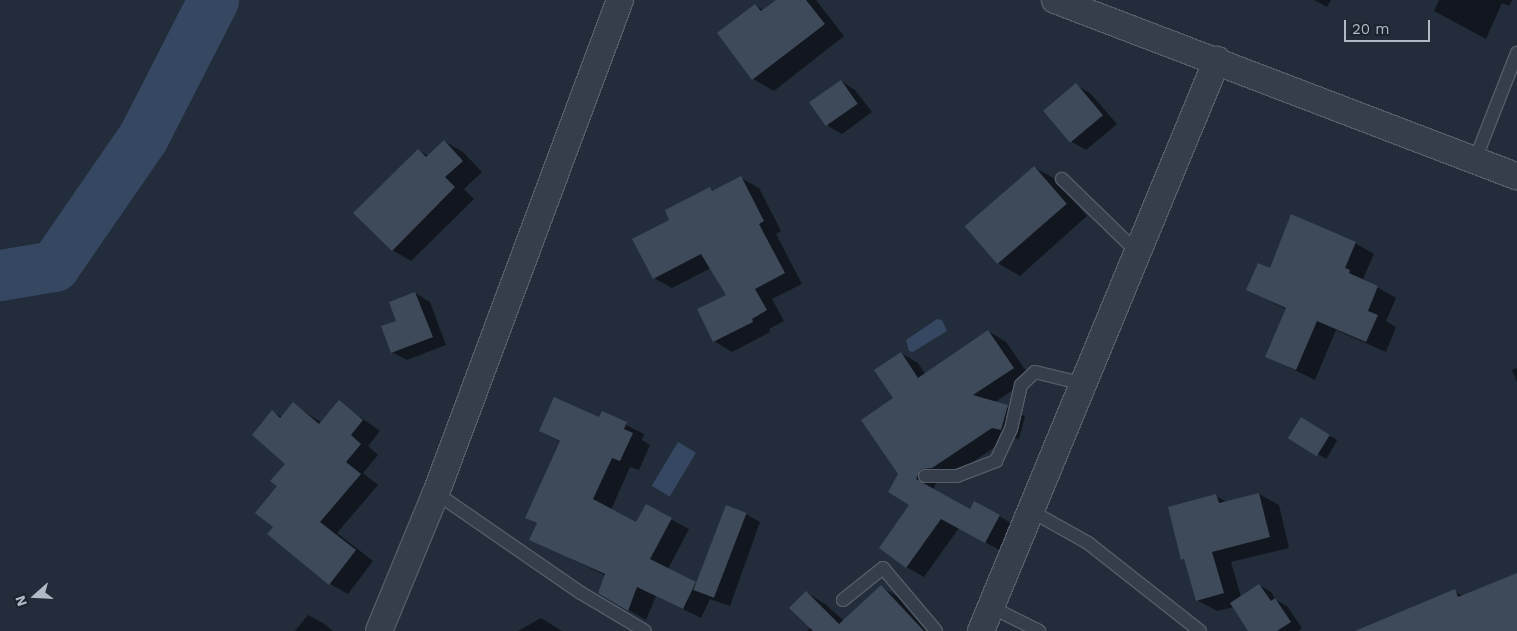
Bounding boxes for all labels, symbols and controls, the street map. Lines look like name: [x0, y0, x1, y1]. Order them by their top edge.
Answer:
scale bar: [1347, 10, 1433, 42]
text: 20 m: [1352, 20, 1390, 38]
north arrow: [10, 571, 60, 621]
text: N: [12, 593, 30, 608]

